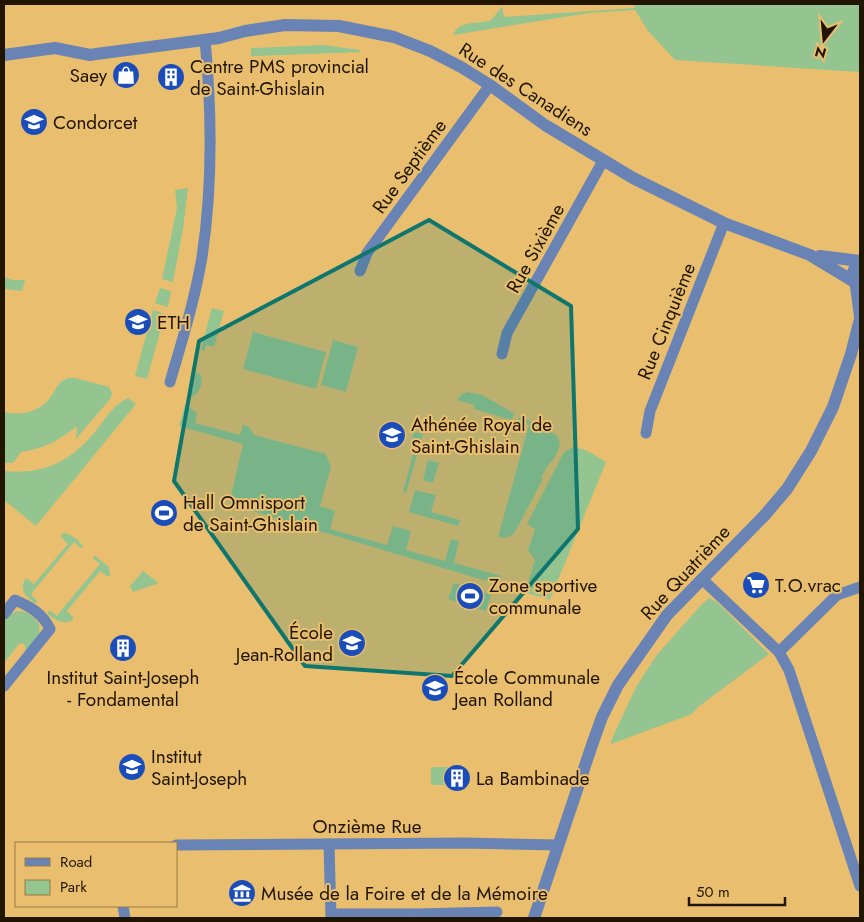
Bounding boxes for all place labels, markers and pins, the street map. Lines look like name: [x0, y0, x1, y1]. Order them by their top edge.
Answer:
place label: Centre PMS provincial de Saint-Ghislain: [190, 53, 369, 102]
shop icon: Saey: [111, 60, 141, 90]
place label: Saey: [70, 62, 108, 89]
building icon: Centre PMS provincial de Saint-Ghislain: [156, 62, 186, 92]
school or university icon: Condorcet: [19, 107, 49, 137]
place label: Condorcet: [53, 109, 138, 136]
school or university icon: ETH: [123, 307, 153, 337]
place label: ETH: [157, 309, 190, 336]
place label: Athénée Royal de Saint-Ghislain: [411, 411, 552, 460]
school or university icon: Athénée Royal de Saint-Ghislain: [377, 420, 407, 450]
place label: Hall Omnisport de Saint-Ghislain: [183, 489, 318, 538]
sports icon: Hall Omnisport de Saint-Ghislain: [149, 498, 179, 528]
supermarket icon: T.O.vrac: [741, 570, 771, 600]
place label: Zone sportive communale: [489, 572, 598, 621]
place label: T.O.vrac: [775, 572, 841, 599]
sports icon: Zone sportive communale: [455, 581, 485, 611]
place label: École Jean-Rolland: [233, 619, 333, 668]
school or university icon: École Jean-Rolland: [337, 628, 367, 658]
building icon: Institut Saint-Joseph - Fondamental: [108, 633, 138, 663]
place label: Institut Saint-Joseph - Fondamental: [47, 664, 199, 713]
place label: École Communale Jean Rolland: [451, 664, 600, 713]
school or university icon: École Communale Jean Rolland: [420, 673, 450, 703]
place label: Institut Saint-Joseph: [151, 743, 247, 792]
school or university icon: Institut Saint-Joseph: [117, 752, 147, 782]
building icon: La Bambinade: [442, 763, 472, 793]
place label: La Bambinade: [476, 765, 590, 792]
museum icon: Musée de la Foire et de la Mémoire: [227, 878, 257, 908]
place label: Musée de la Foire et de la Mémoire: [261, 880, 548, 907]

